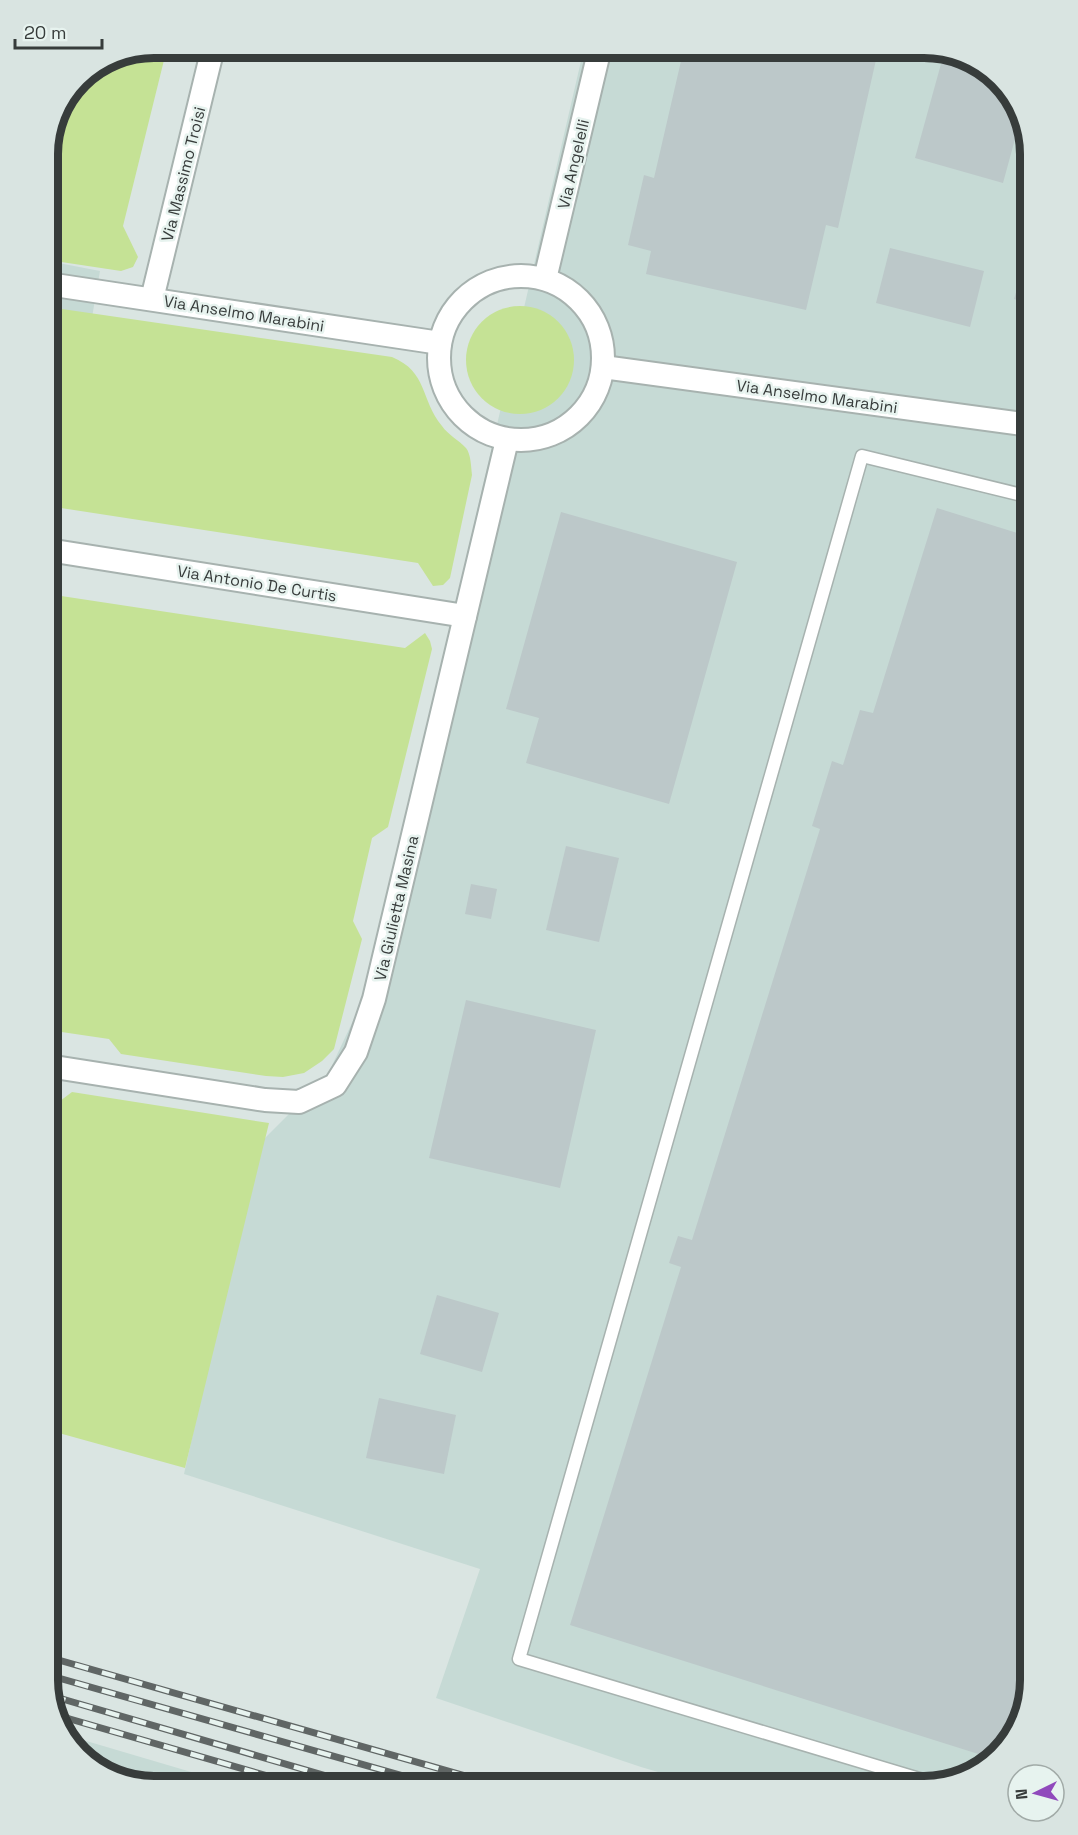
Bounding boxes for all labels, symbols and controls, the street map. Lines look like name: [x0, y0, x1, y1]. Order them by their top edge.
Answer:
scale bar: [15, 12, 102, 50]
text: 20 m: [24, 21, 67, 44]
street label: Via Massimo Troisi: [157, 104, 210, 244]
street label: Via Angelelli: [553, 117, 594, 211]
street label: Via Anselmo Marabini: [162, 290, 326, 337]
street label: Via Anselmo Marabini: [735, 375, 899, 418]
street label: Via Antonio De Curtis: [176, 561, 338, 606]
street label: Via Giulietta Masina: [370, 833, 423, 983]
north arrow: [1006, 1763, 1066, 1823]
text: N: [1011, 1788, 1032, 1801]

